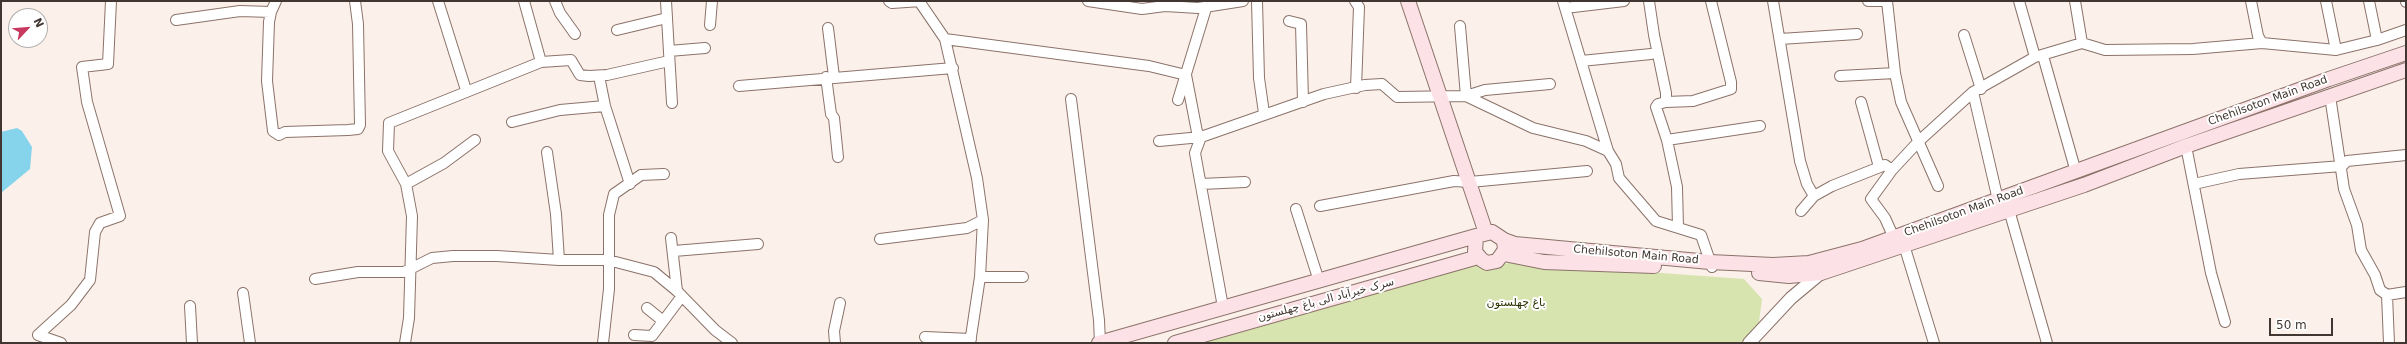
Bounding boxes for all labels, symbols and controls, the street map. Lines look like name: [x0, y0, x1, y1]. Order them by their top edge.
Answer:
north arrow: [8, 8, 48, 48]
text: N: [30, 16, 46, 30]
street label: Chehilsoton Main Road: [2207, 73, 2329, 129]
street label: Chehilsoton Main Road: [1903, 184, 2025, 240]
street label: Chehilsoton Main Road: [1573, 243, 1699, 267]
street label: سرک خیرآباد الی باغ چهلستون: [1256, 275, 1396, 325]
park label: باغ چهلستون: [1487, 296, 1545, 310]
scale bar: [2271, 310, 2335, 336]
text: 50 m: [2276, 318, 2307, 332]

